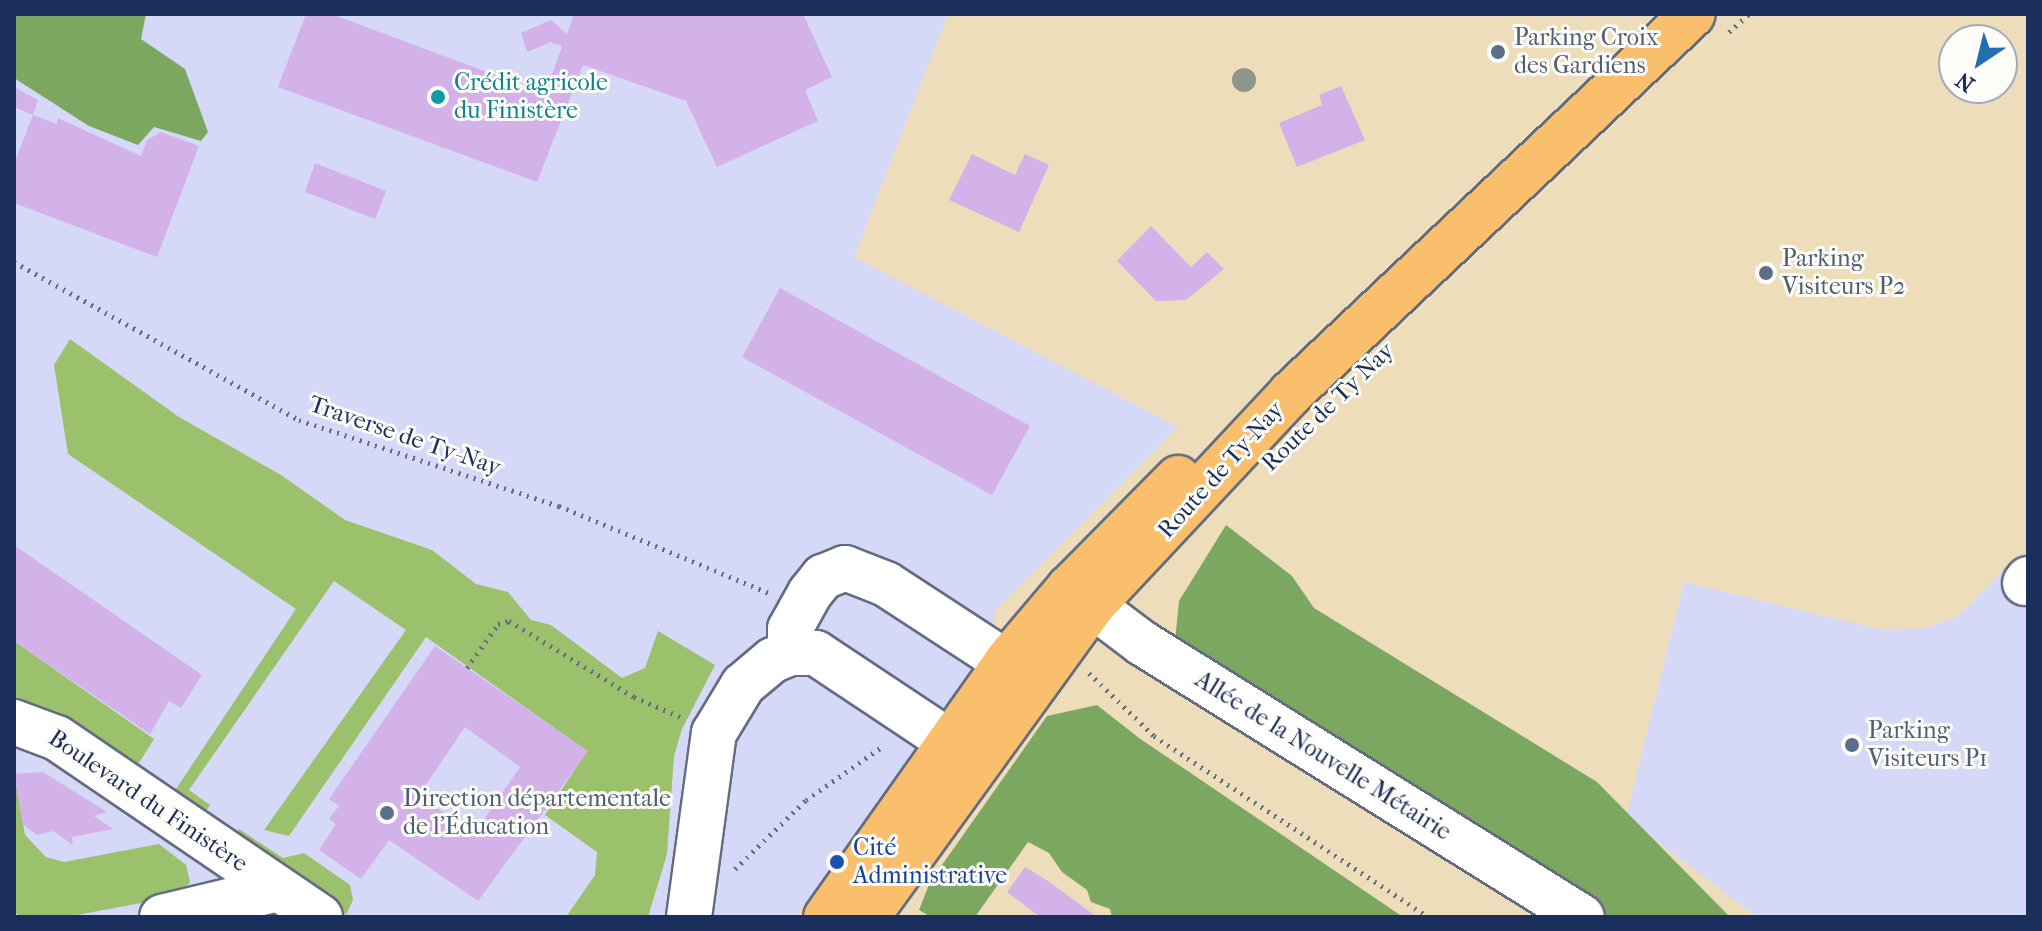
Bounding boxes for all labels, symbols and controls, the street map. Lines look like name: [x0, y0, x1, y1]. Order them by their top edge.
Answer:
place label: Parking Croix des Gardiens: [1514, 24, 1658, 80]
north arrow: [1938, 24, 2018, 104]
marker: Parking Croix des Gardiens: [1489, 43, 1507, 61]
text: N: [1951, 67, 1980, 97]
place label: Crédit agricole du Finistère: [454, 69, 608, 125]
marker: Crédit agricole du Finistère: [429, 88, 447, 106]
place label: Parking Visiteurs P2: [1782, 245, 1905, 301]
marker: Parking Visiteurs P2: [1757, 264, 1775, 282]
street label: Route de Ty Nay: [1256, 337, 1400, 477]
street label: Traverse de Ty-Nay: [305, 390, 505, 482]
street label: Route de Ty-Nay: [1152, 396, 1290, 544]
street label: Allée de la Nouvelle Métairie: [1190, 665, 1456, 847]
place label: Parking Visiteurs P1: [1868, 717, 1988, 773]
street label: Boulevard du Finistère: [43, 724, 253, 878]
marker: Parking Visiteurs P1: [1843, 736, 1861, 754]
place label: Direction départementale de l'Éducation: [403, 785, 671, 841]
marker: Direction départementale de l'Éducation: [378, 804, 396, 822]
place label: Cité Administrative: [853, 834, 1007, 890]
marker: Cité Administrative: [828, 853, 846, 871]

